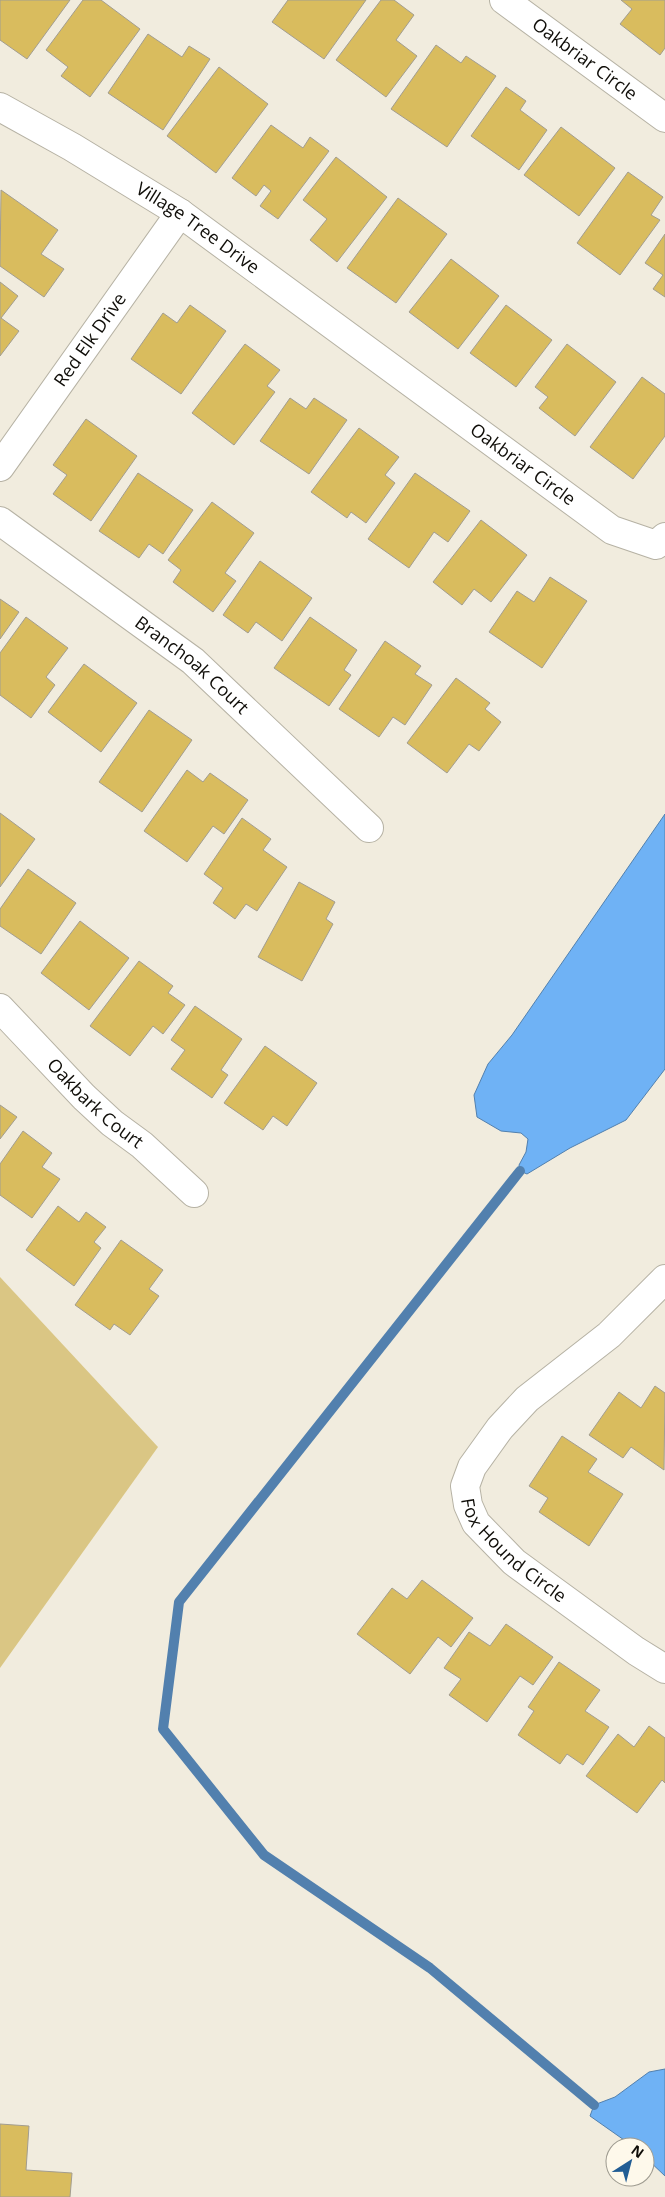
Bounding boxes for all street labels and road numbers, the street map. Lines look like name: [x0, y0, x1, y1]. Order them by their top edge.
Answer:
street label: Oakbriar Circle: [528, 12, 643, 105]
street label: Village Tree Drive: [132, 176, 265, 278]
street label: Red Elk Drive: [48, 287, 131, 391]
street label: Oakbriar Circle: [466, 417, 581, 510]
street label: Branchoak Court: [130, 610, 254, 719]
street label: Oakbark Court: [42, 1053, 149, 1153]
street label: Fox Hound Circle: [456, 1496, 572, 1607]

